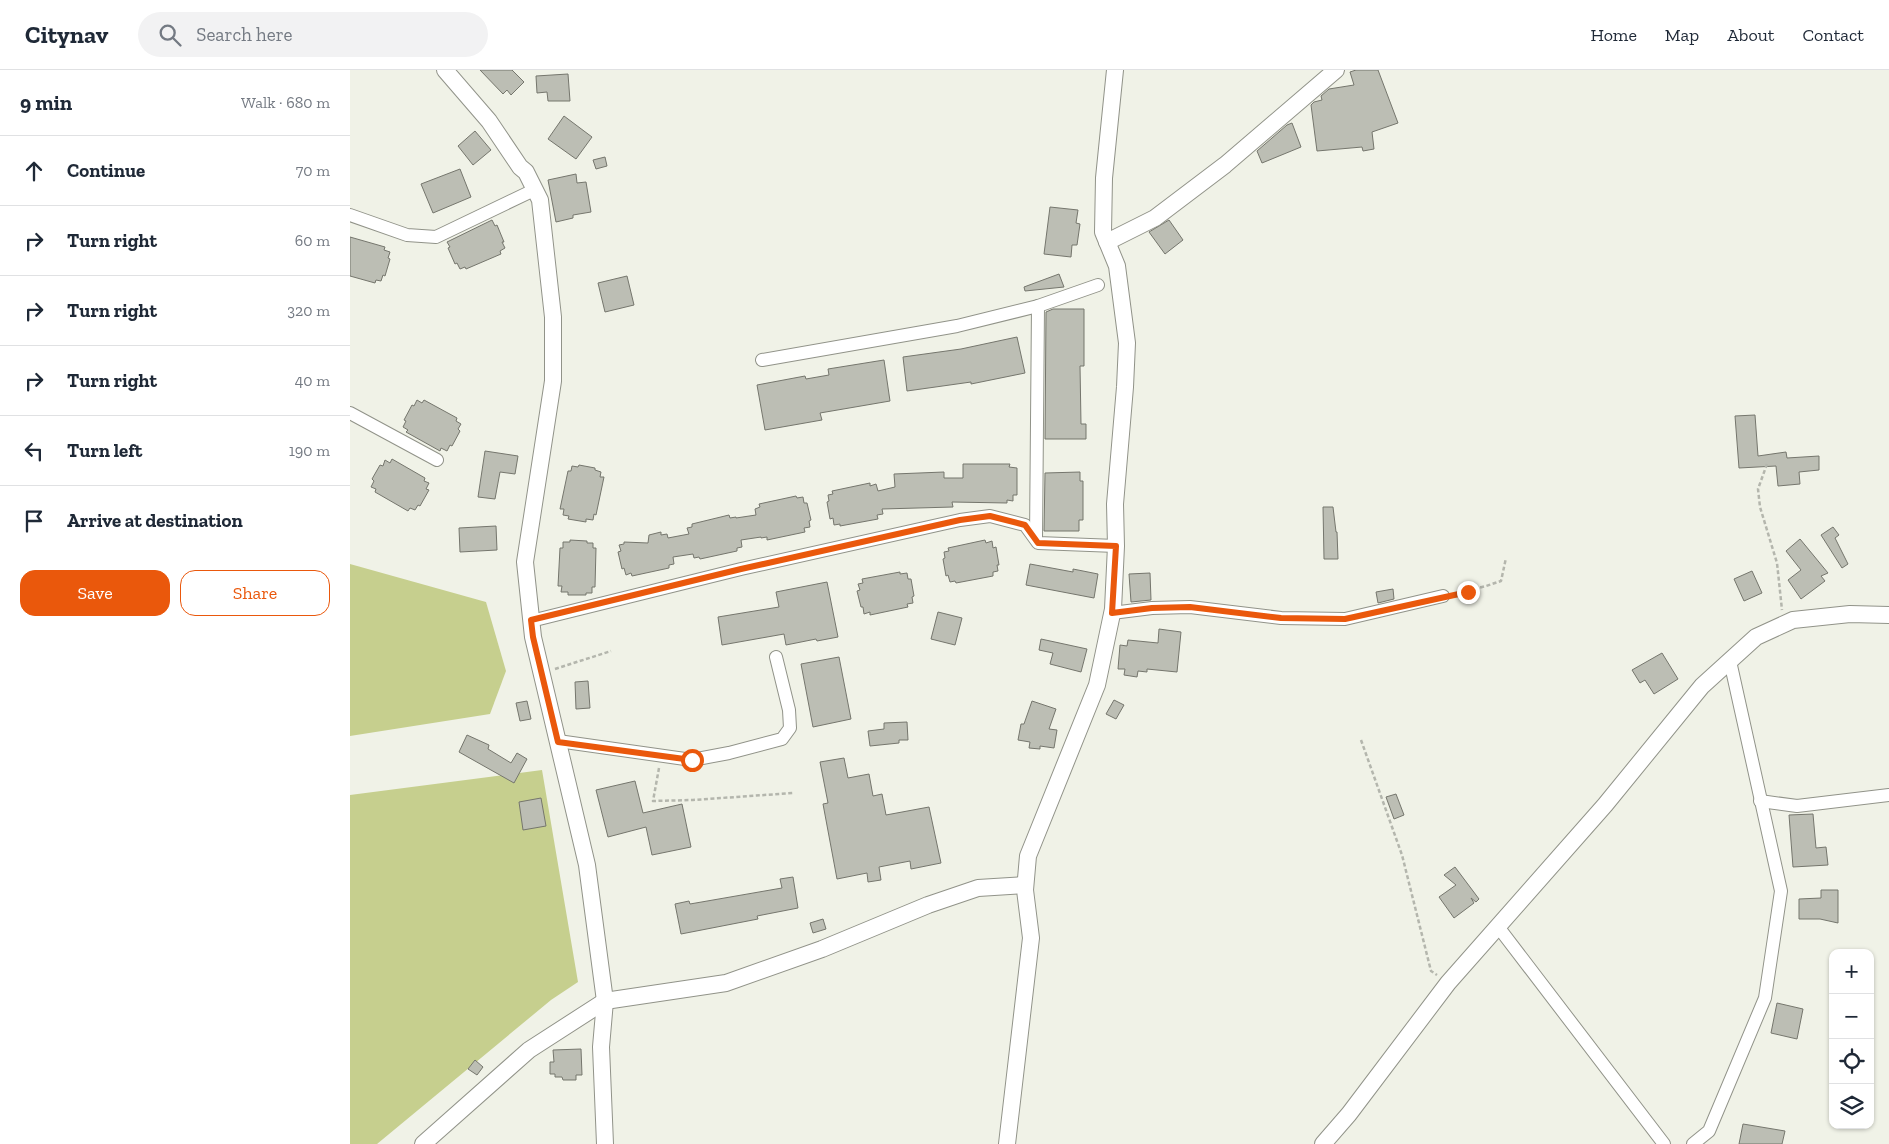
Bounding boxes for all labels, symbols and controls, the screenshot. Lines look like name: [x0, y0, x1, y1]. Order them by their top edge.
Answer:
search box: [138, 12, 488, 57]
text: Citynav: [25, 20, 108, 49]
icon: search: [156, 21, 184, 49]
text: Search here: [196, 23, 293, 46]
text: Home: [1590, 24, 1637, 46]
text: Map: [1665, 24, 1699, 46]
text: About: [1727, 24, 1774, 46]
text: Contact: [1802, 24, 1864, 46]
text: 9 min: [20, 90, 72, 115]
text: Walk · 680 m: [241, 93, 330, 112]
icon: ahead: [20, 157, 48, 185]
text: Continue: [67, 159, 145, 182]
text: 70 m: [296, 161, 330, 180]
icon: right: [20, 227, 48, 255]
text: Turn right: [67, 229, 157, 252]
text: 60 m: [295, 231, 330, 250]
icon: right: [20, 297, 48, 325]
text: Turn right: [67, 299, 157, 322]
text: 320 m: [287, 301, 330, 320]
icon: right: [20, 367, 48, 395]
text: Turn right: [67, 369, 157, 392]
text: 40 m: [295, 371, 330, 390]
icon: left: [20, 437, 48, 465]
text: Turn left: [67, 439, 142, 462]
text: 190 m: [289, 441, 330, 460]
icon: arrive: [20, 507, 48, 535]
text: Arrive at destination: [67, 509, 243, 532]
button: Save: [20, 570, 170, 616]
button: Share: [180, 570, 330, 616]
route end: [1457, 581, 1480, 604]
route start: [681, 749, 704, 772]
map controls: [1829, 949, 1874, 1129]
button: +: [1829, 949, 1874, 994]
button: −: [1829, 994, 1874, 1039]
button: locate: [1829, 1039, 1874, 1084]
button: layers: [1829, 1084, 1874, 1129]

